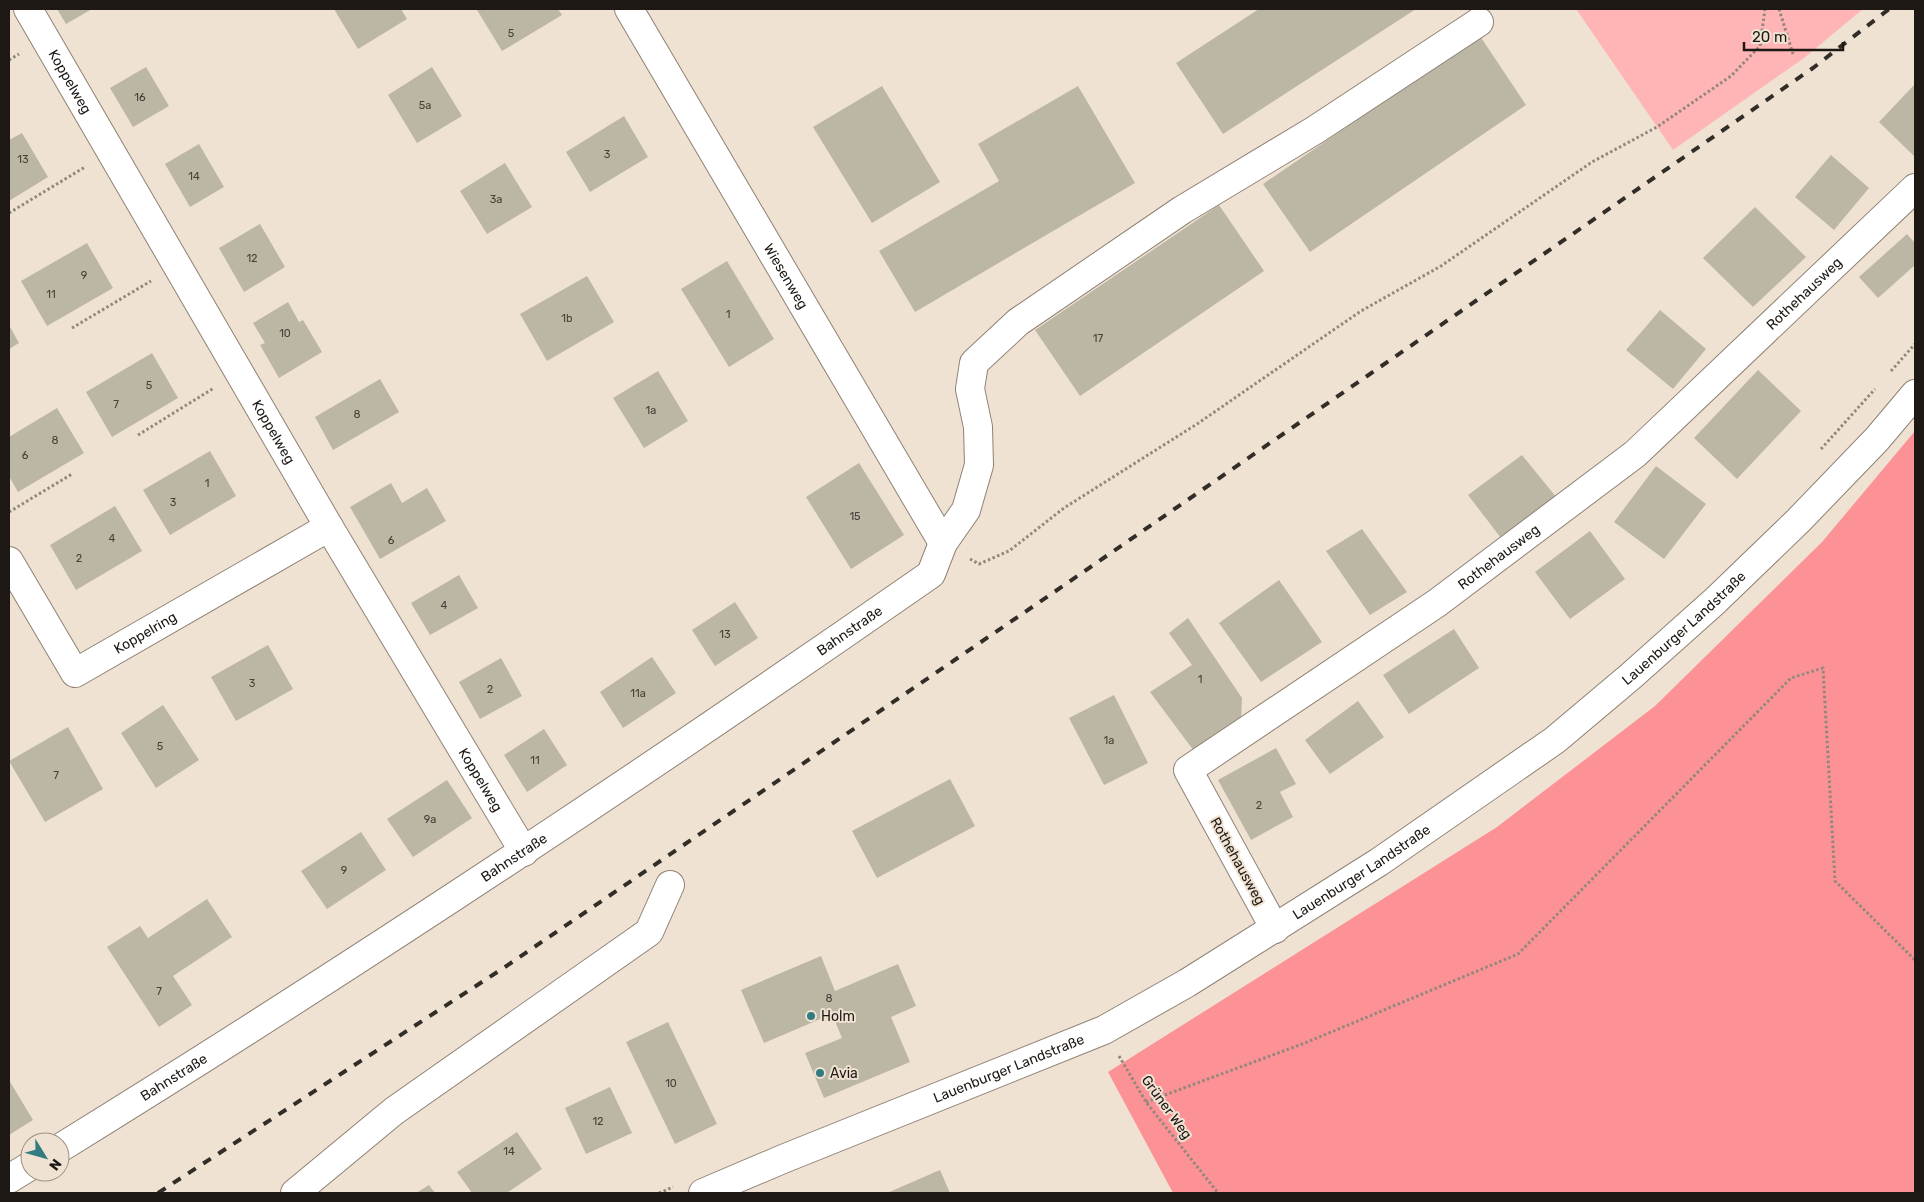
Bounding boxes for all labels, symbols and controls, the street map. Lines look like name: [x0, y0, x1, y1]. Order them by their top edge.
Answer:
scale bar: [1744, 20, 1843, 52]
house number: 5: [508, 27, 515, 40]
text: 20 m: [1752, 28, 1787, 46]
street label: Koppelweg: [45, 47, 95, 117]
house number: 16: [134, 91, 146, 104]
house number: 5a: [419, 99, 431, 112]
house number: 3: [604, 148, 611, 161]
house number: 13: [17, 153, 29, 166]
house number: 14: [188, 170, 200, 183]
house number: 3a: [490, 193, 502, 206]
street label: Wiesenweg: [760, 241, 812, 312]
house number: 12: [246, 252, 258, 265]
street label: Rothehausweg: [1763, 254, 1846, 334]
house number: 9: [81, 269, 87, 282]
house number: 11: [46, 288, 56, 301]
house number: 1: [726, 308, 730, 321]
house number: 1b: [561, 312, 573, 325]
house number: 10: [279, 327, 291, 340]
house number: 17: [1093, 332, 1104, 345]
house number: 5: [146, 379, 153, 392]
street label: Koppelweg: [248, 397, 299, 467]
house number: 7: [113, 398, 119, 411]
house number: 1a: [646, 404, 656, 417]
house number: 8: [354, 408, 361, 421]
house number: 8: [52, 434, 59, 447]
house number: 6: [22, 449, 29, 462]
house number: 1: [205, 477, 209, 490]
house number: 3: [170, 496, 177, 509]
house number: 15: [849, 510, 861, 523]
street label: Rothehausweg: [1455, 521, 1543, 593]
house number: 4: [109, 532, 116, 545]
house number: 6: [388, 534, 395, 547]
house number: 2: [76, 552, 82, 565]
street label: Lauenburger Landstraße: [1619, 568, 1750, 689]
house number: 4: [441, 599, 448, 612]
street label: Bahnstraße: [814, 602, 886, 659]
street label: Koppelring: [111, 608, 180, 658]
house number: 13: [719, 628, 731, 641]
house number: 1: [1198, 673, 1202, 686]
house number: 3: [249, 677, 256, 690]
house number: 2: [487, 683, 493, 696]
house number: 11a: [630, 687, 646, 700]
house number: 1a: [1104, 734, 1114, 747]
house number: 5: [157, 740, 164, 753]
street label: Koppelweg: [455, 745, 506, 815]
house number: 11: [530, 754, 540, 767]
house number: 7: [53, 769, 59, 782]
house number: 2: [1256, 799, 1262, 812]
house number: 9a: [424, 813, 436, 826]
street label: Rothehausweg: [1206, 814, 1269, 908]
street label: Lauenburger Landstraße: [1289, 821, 1434, 923]
street label: Bahnstraße: [478, 830, 551, 886]
house number: 9: [341, 864, 347, 877]
house number: 7: [156, 985, 162, 998]
house number: 8: [826, 992, 833, 1005]
place label: Holm: [821, 1008, 855, 1025]
marker: Holm: [805, 1010, 817, 1022]
street label: Lauenburger Landstraße: [931, 1031, 1087, 1107]
street label: Bahnstraße: [137, 1050, 211, 1105]
place label: Avia: [830, 1065, 858, 1082]
marker: Avia: [814, 1067, 826, 1079]
street label: Grüner Weg: [1138, 1072, 1195, 1143]
house number: 10: [665, 1077, 677, 1090]
house number: 12: [592, 1115, 604, 1128]
north arrow: [20, 1132, 70, 1182]
house number: 14: [503, 1145, 515, 1158]
text: N: [45, 1155, 65, 1174]

